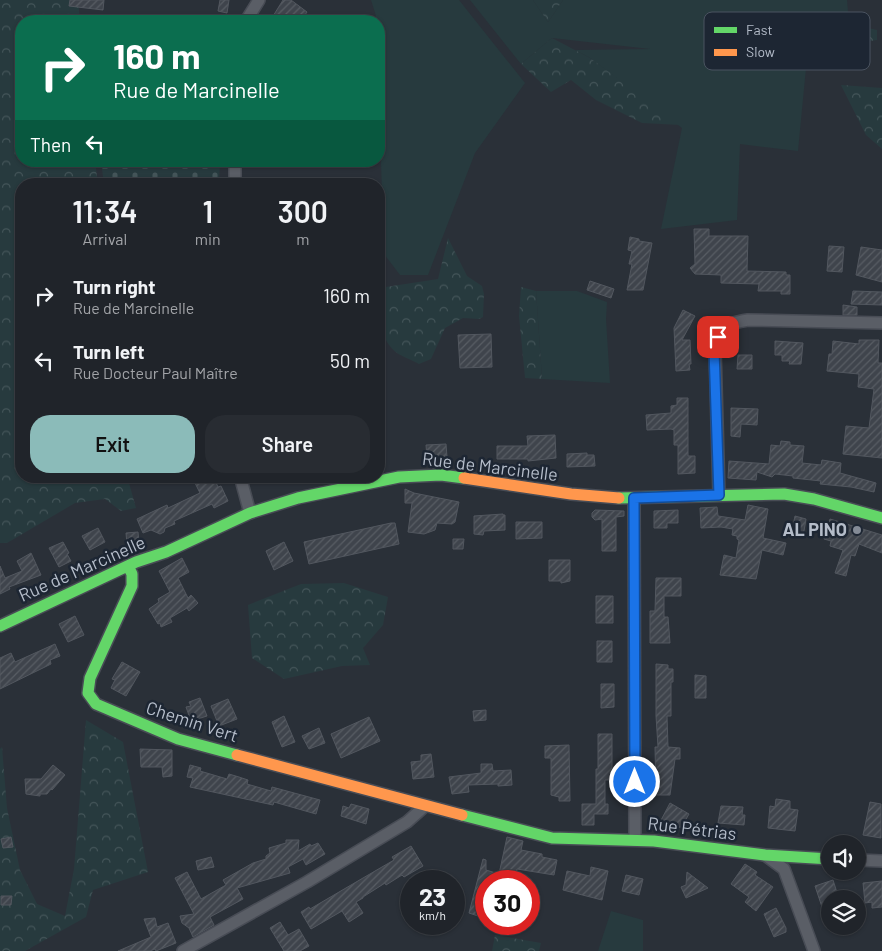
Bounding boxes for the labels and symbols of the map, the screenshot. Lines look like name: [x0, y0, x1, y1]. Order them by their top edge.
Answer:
legend: [704, 12, 870, 70]
text: Fast: [746, 21, 772, 38]
text: Slow: [746, 43, 775, 60]
pin: [697, 316, 739, 358]
street label: Rue de Marcinelle: [421, 447, 559, 485]
place label: AL PINO: [782, 518, 847, 540]
marker: AL PINO: [851, 524, 863, 536]
street label: Rue de Marcinelle: [15, 530, 148, 606]
street label: Chemin Vert: [143, 696, 241, 746]
position arrow: [608, 755, 660, 807]
street label: Rue Pétrias: [647, 812, 738, 844]
speed limit sign: 30: [475, 870, 540, 935]

